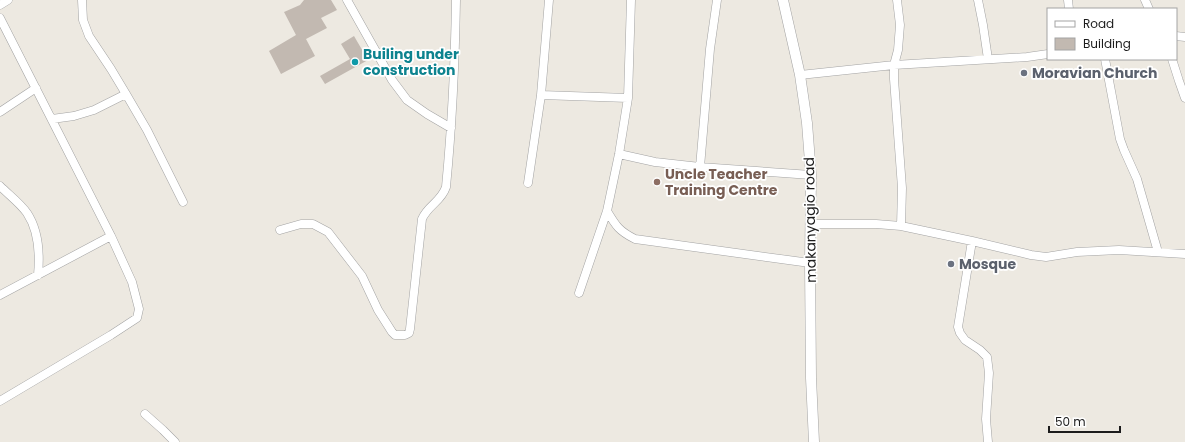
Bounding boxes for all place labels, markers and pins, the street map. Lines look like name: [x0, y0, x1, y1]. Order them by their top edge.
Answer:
place label: Builing under construction: [363, 44, 459, 80]
marker: Builing under construction: [350, 57, 360, 67]
place label: Moravian Church: [1032, 63, 1158, 83]
marker: Moravian Church: [1019, 68, 1029, 78]
place label: Uncle Teacher Training Centre: [665, 164, 778, 200]
marker: Uncle Teacher Training Centre: [652, 177, 662, 187]
place label: Mosque: [959, 254, 1017, 274]
marker: Mosque: [946, 259, 956, 269]

